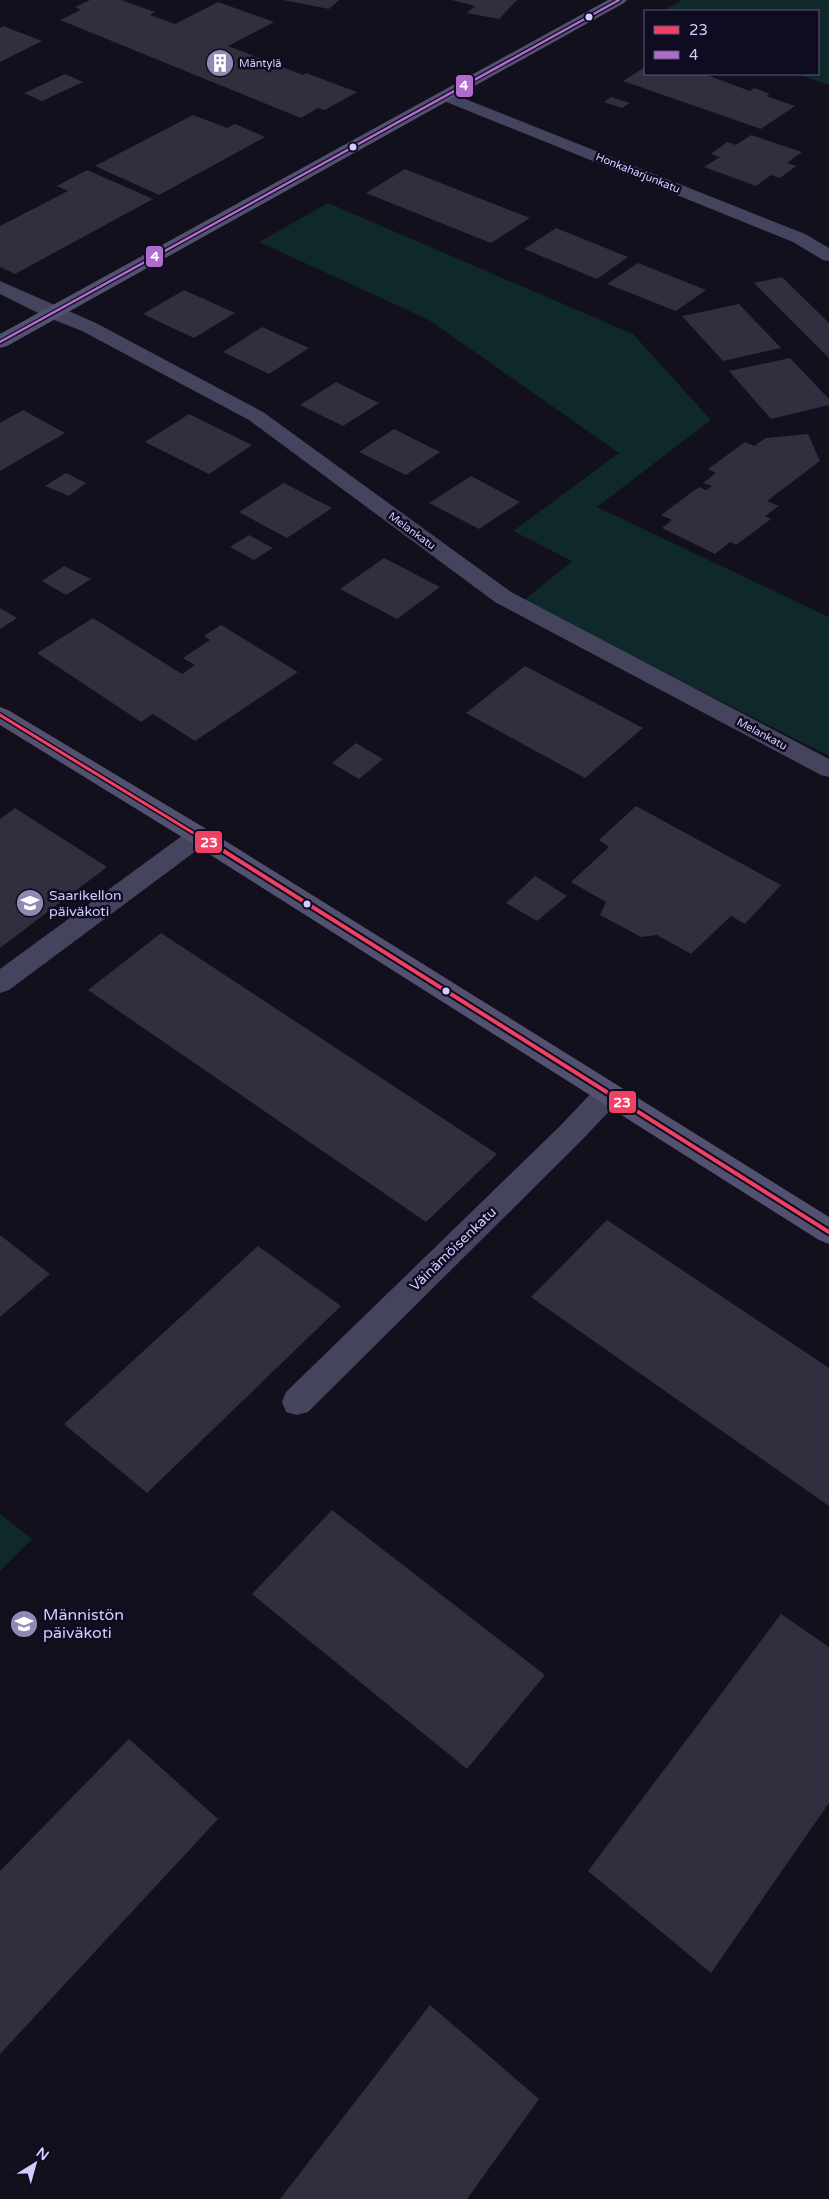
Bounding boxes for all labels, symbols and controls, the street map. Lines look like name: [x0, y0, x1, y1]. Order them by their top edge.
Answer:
legend: [644, 10, 819, 75]
unlabelled marker: [584, 12, 594, 22]
text: 23: [689, 21, 708, 39]
text: 4: [689, 46, 698, 64]
building icon: Mäntylä: [205, 48, 235, 78]
place label: Mäntylä: [239, 57, 281, 70]
line badge: 4: [455, 74, 474, 98]
text: 4: [460, 77, 469, 94]
unlabelled marker: [348, 142, 358, 152]
street label: Honkaharjunkatu: [594, 150, 682, 196]
line badge: 4: [145, 245, 164, 268]
text: 4: [151, 248, 160, 265]
street label: Melankatu: [386, 510, 438, 552]
street label: Melankatu: [735, 715, 789, 753]
line badge: 23: [194, 830, 223, 854]
text: 23: [200, 834, 218, 851]
place label: Saarikellon päiväkoti: [49, 887, 122, 920]
school or university icon: Saarikellon päiväkoti: [15, 888, 45, 918]
unlabelled marker: [302, 899, 312, 909]
unlabelled marker: [441, 986, 451, 996]
line badge: 23: [608, 1090, 637, 1114]
text: 23: [613, 1094, 631, 1111]
street label: Väinämöisenkatu: [406, 1203, 500, 1295]
place label: Männistön päiväkoti: [43, 1605, 124, 1643]
school or university icon: Männistön päiväkoti: [9, 1609, 39, 1639]
north arrow: [10, 2139, 60, 2189]
text: N: [33, 2144, 52, 2164]

